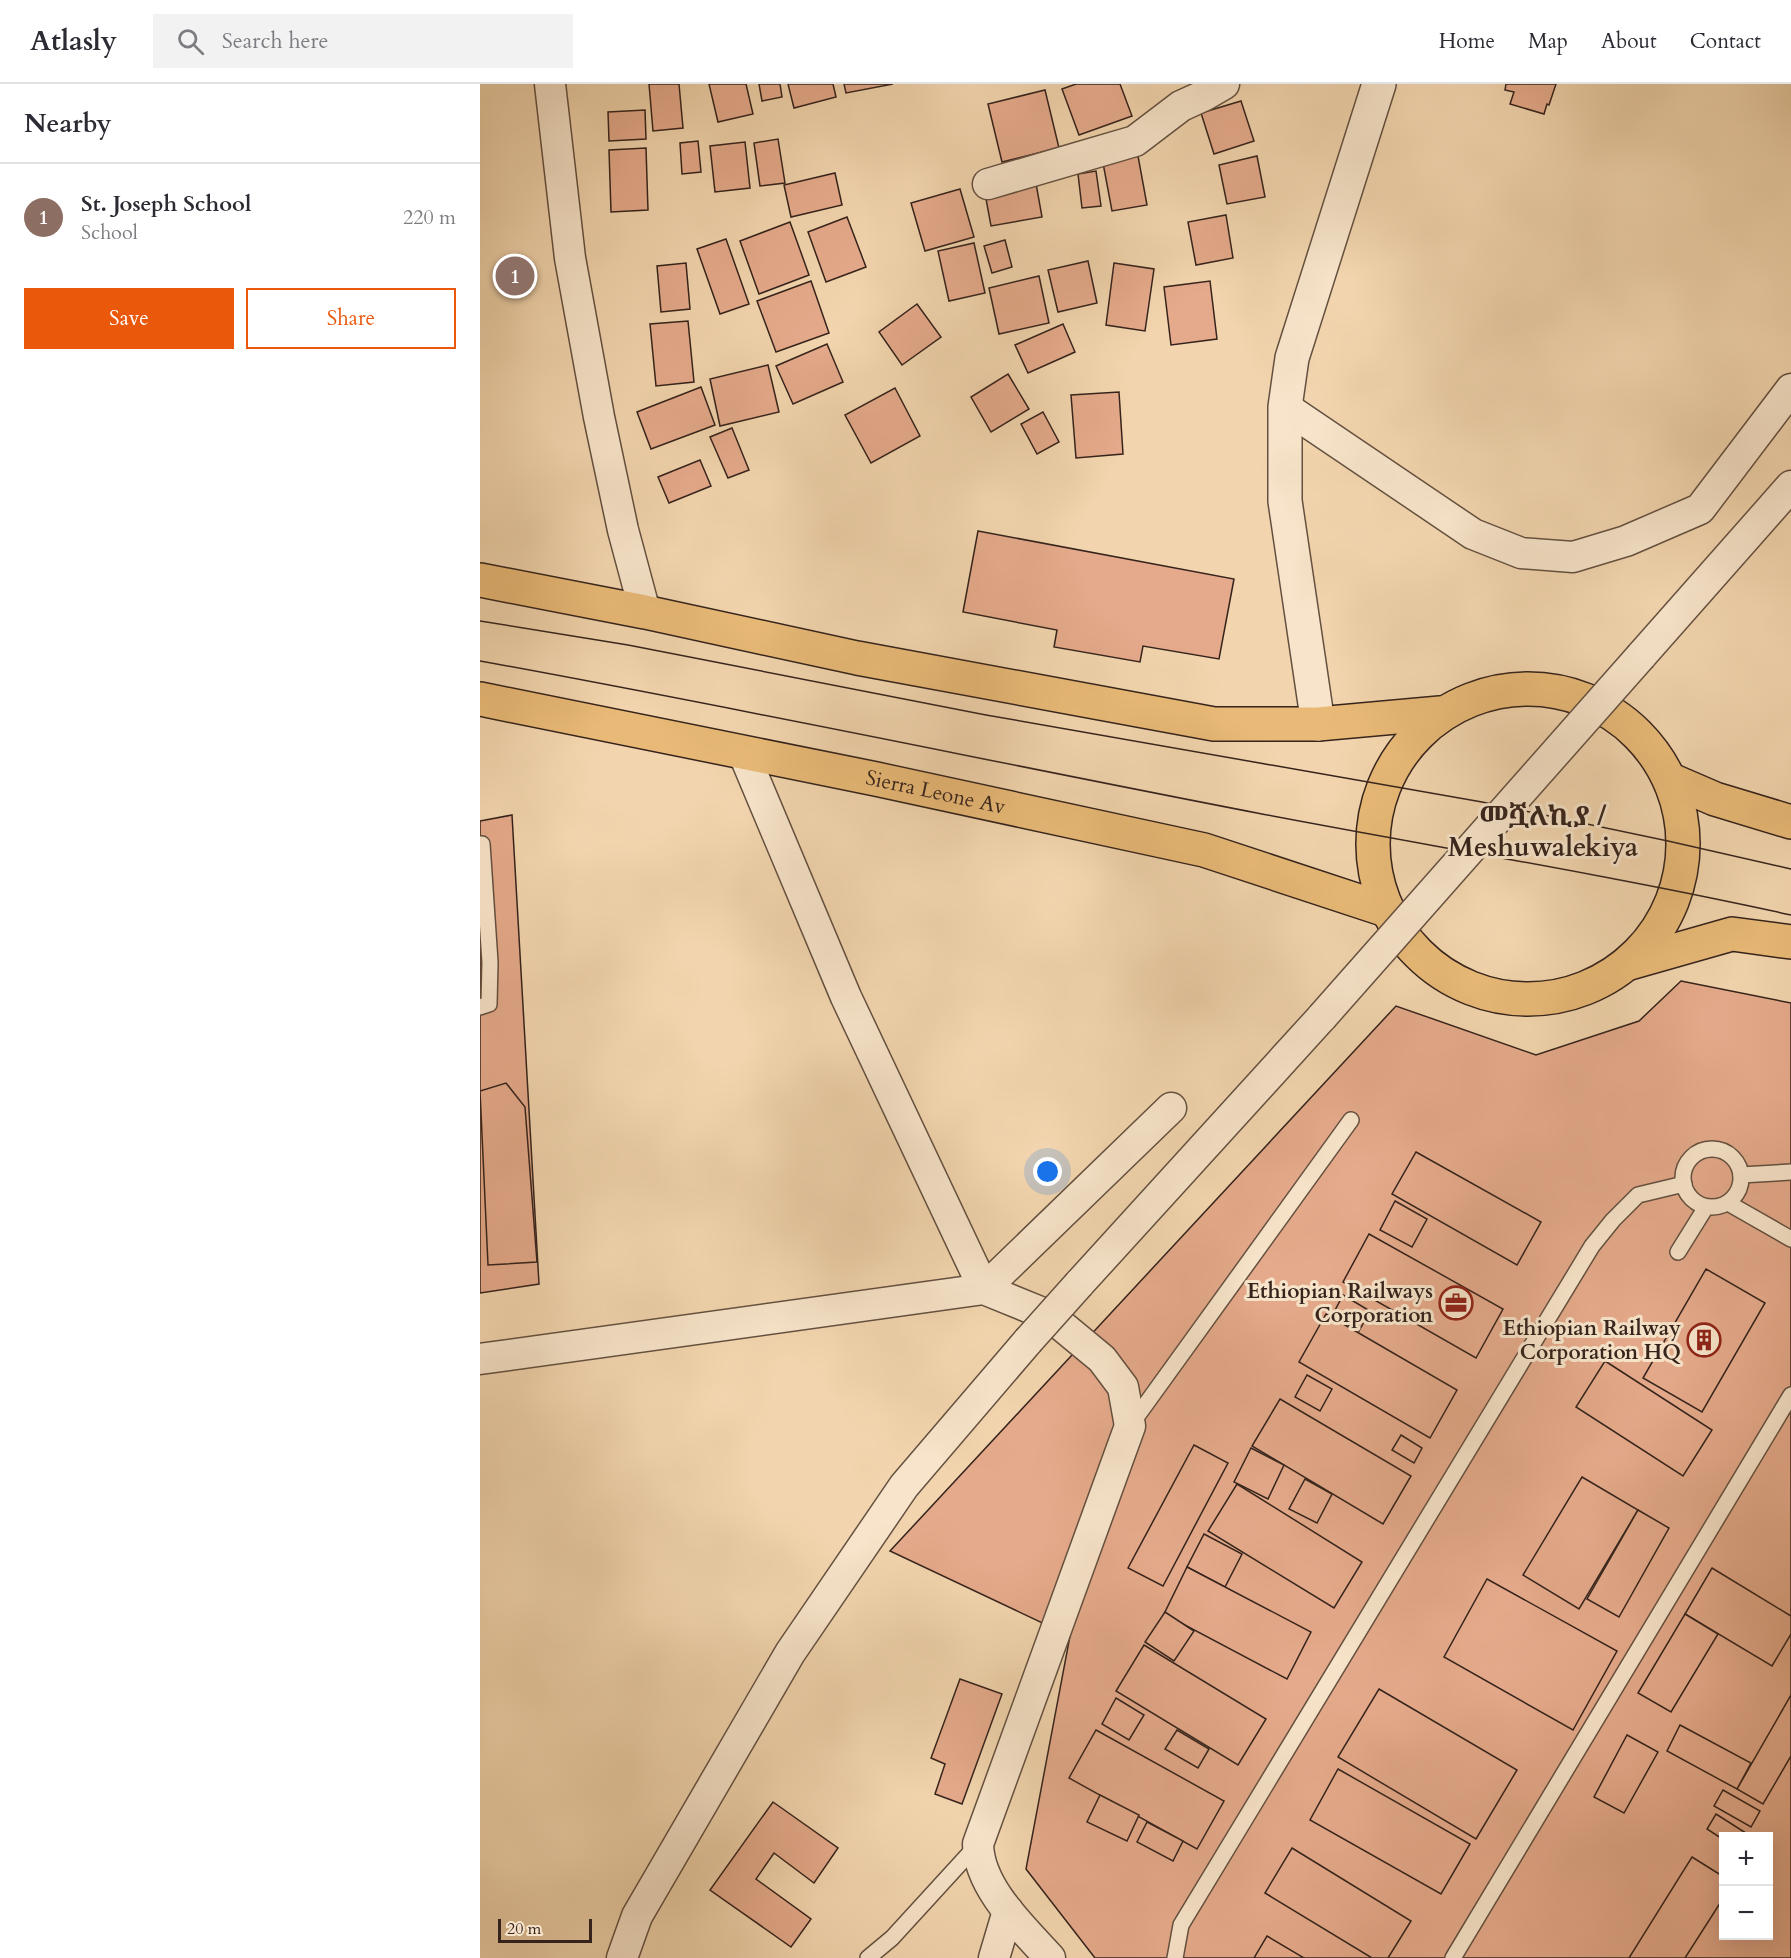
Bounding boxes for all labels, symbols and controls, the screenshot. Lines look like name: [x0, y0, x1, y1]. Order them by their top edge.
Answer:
search box: [153, 14, 573, 68]
text: Atlasly: [30, 22, 117, 60]
icon: search: [174, 25, 207, 58]
text: Search here: [222, 26, 328, 56]
text: Home: [1439, 27, 1495, 56]
text: Map: [1528, 27, 1568, 56]
text: About: [1601, 27, 1657, 56]
text: Contact: [1690, 27, 1761, 56]
text: Nearby: [24, 106, 112, 141]
text: St. Joseph School: [81, 189, 251, 219]
text: 1: [38, 204, 49, 231]
text: 220 m: [403, 204, 456, 231]
text: School: [81, 219, 138, 246]
pin: 1: [495, 254, 534, 298]
button: Save: [24, 288, 234, 349]
button: Share: [246, 288, 456, 349]
street label: Sierra Leone Av: [863, 763, 1009, 822]
district label: መሿለኪያ / Meshuwalekiya: [1448, 798, 1639, 866]
your location: [1033, 1157, 1062, 1186]
place label: Ethiopian Railways Corporation: [1247, 1277, 1433, 1330]
office icon: Ethiopian Railways Corporation: [1438, 1285, 1474, 1321]
place label: Ethiopian Railway Corporation HQ: [1502, 1314, 1681, 1367]
building icon: Ethiopian Railway Corporation HQ: [1686, 1322, 1722, 1358]
map controls: [1719, 1832, 1773, 1940]
button: +: [1719, 1832, 1773, 1886]
button: −: [1719, 1886, 1773, 1940]
scale bar: [498, 1916, 592, 1944]
text: 20 m: [507, 1918, 541, 1940]

